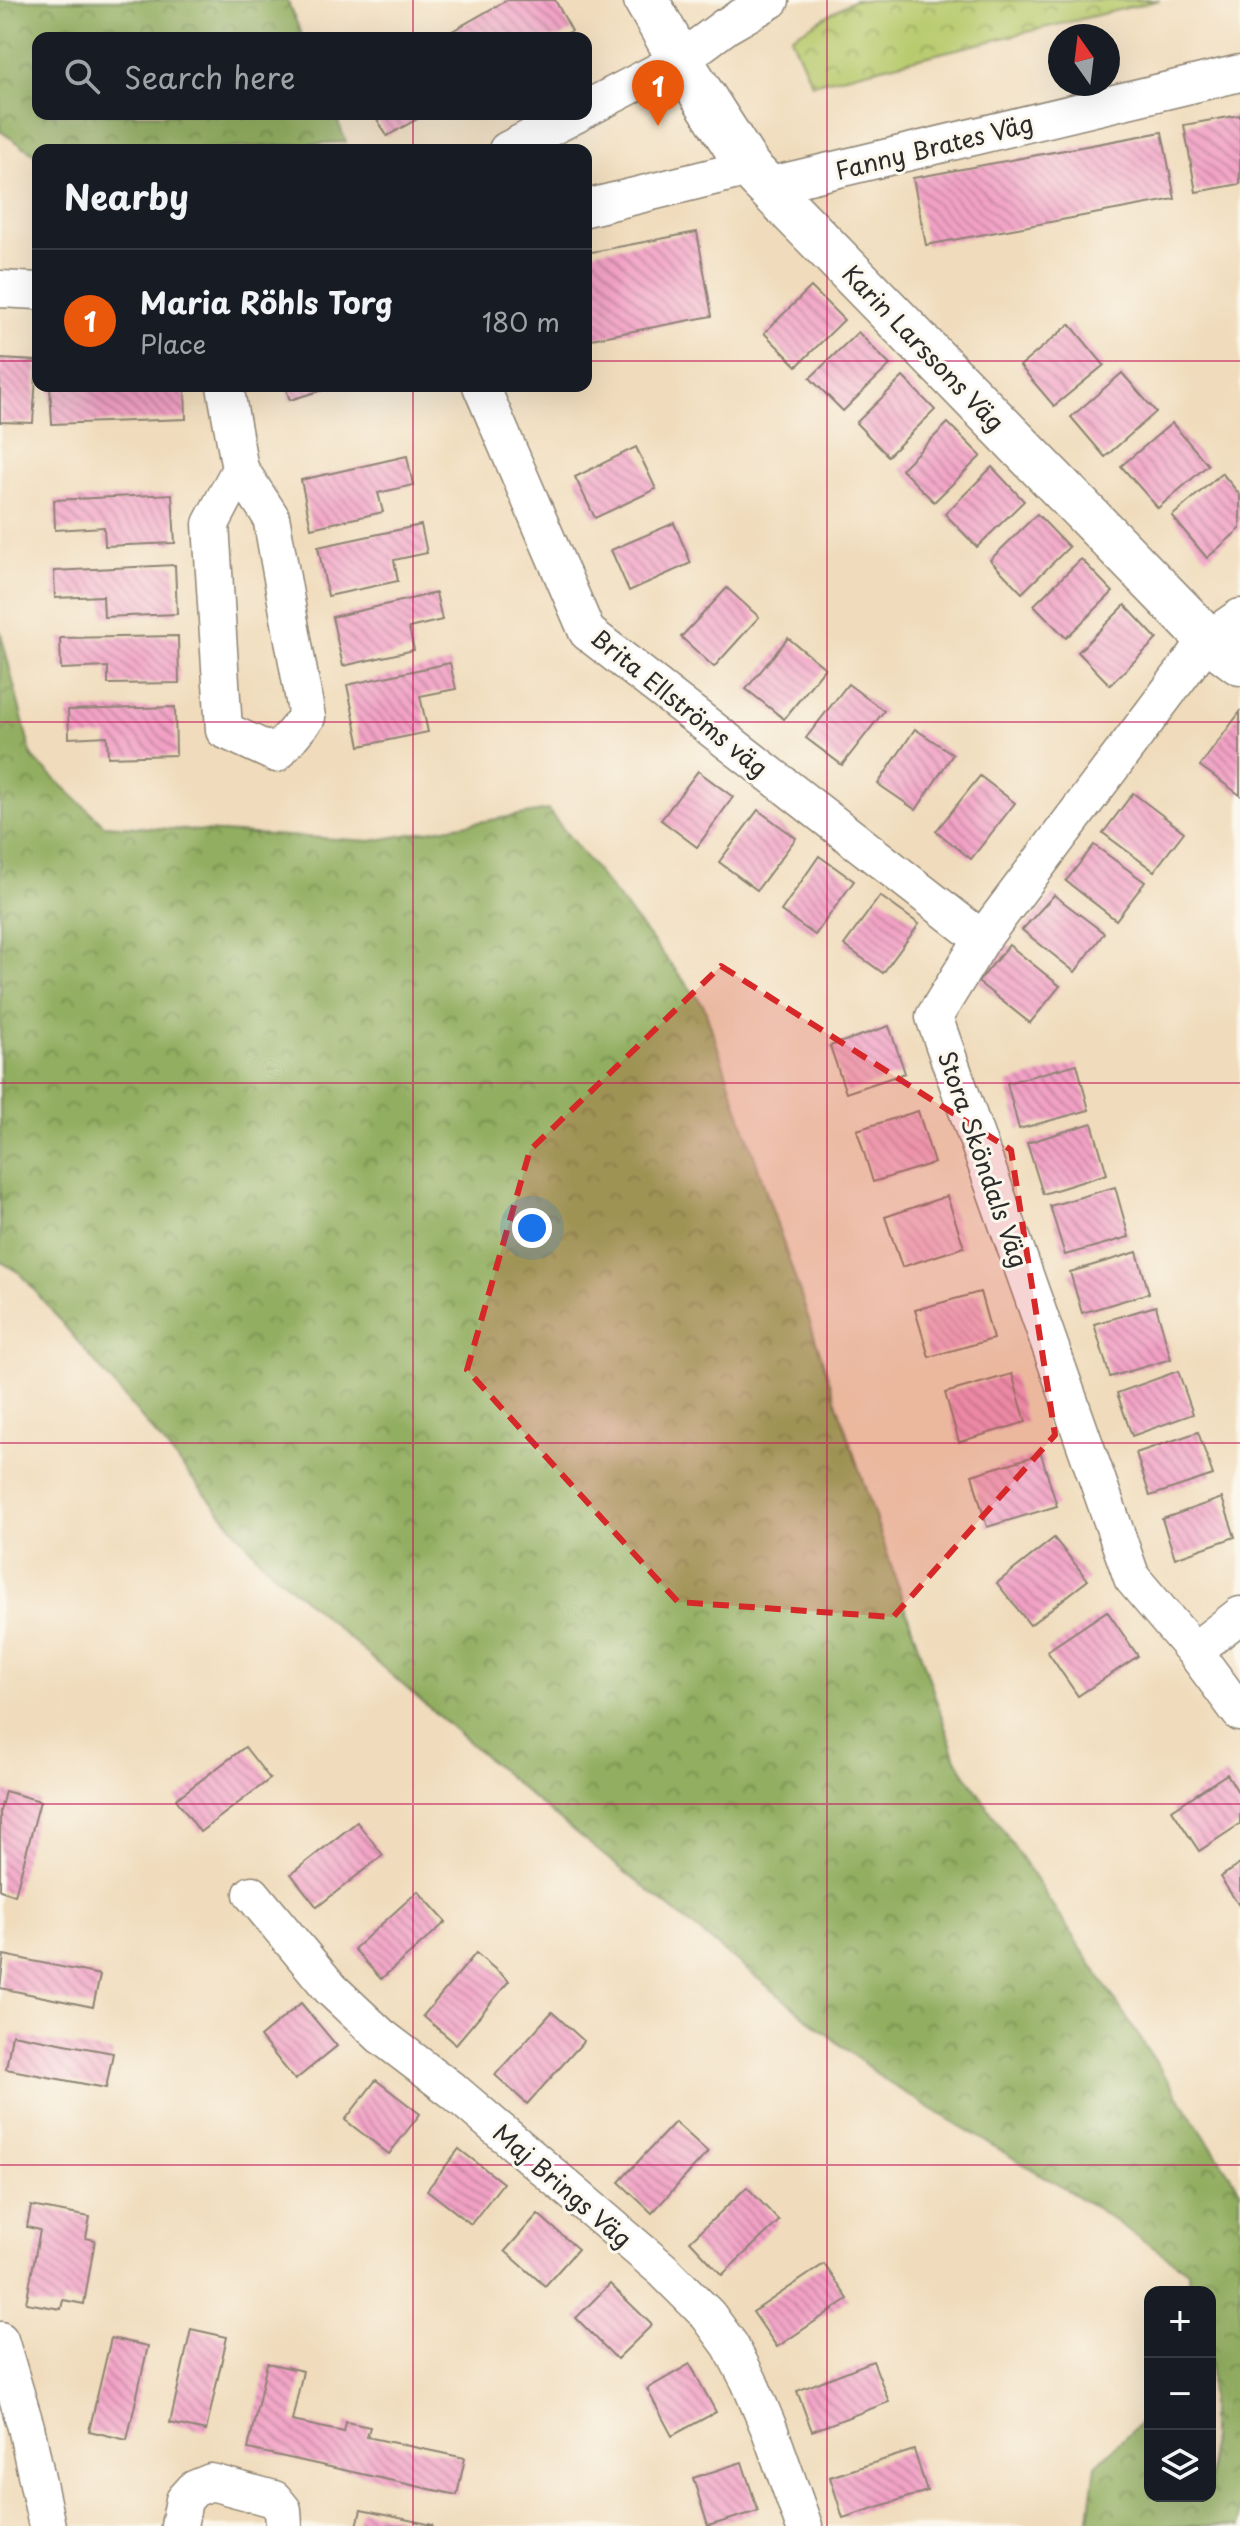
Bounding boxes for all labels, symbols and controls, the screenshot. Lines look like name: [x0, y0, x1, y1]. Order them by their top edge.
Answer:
north arrow: [1048, 24, 1120, 96]
search box: [32, 32, 592, 120]
icon: search: [60, 54, 104, 98]
text: Search here: [124, 54, 296, 99]
pin: 1: [632, 60, 684, 126]
street label: Fanny Brates Väg: [831, 104, 1037, 188]
text: Nearby: [64, 170, 189, 222]
street label: Karin Larssons Väg: [835, 255, 1013, 439]
text: Maria Röhls Torg: [140, 279, 393, 324]
text: 1: [84, 302, 96, 341]
text: 180 m: [482, 302, 560, 341]
text: Place: [140, 324, 206, 363]
street label: Brita Ellströms väg: [584, 619, 776, 785]
street label: Stora Sköndals Väg: [930, 1046, 1038, 1272]
your location: [512, 1208, 552, 1248]
street label: Maj Brings Väg: [486, 2115, 640, 2255]
map controls: [1144, 2286, 1216, 2502]
button: +: [1144, 2286, 1216, 2358]
button: −: [1144, 2358, 1216, 2430]
button: layers: [1144, 2430, 1216, 2502]

